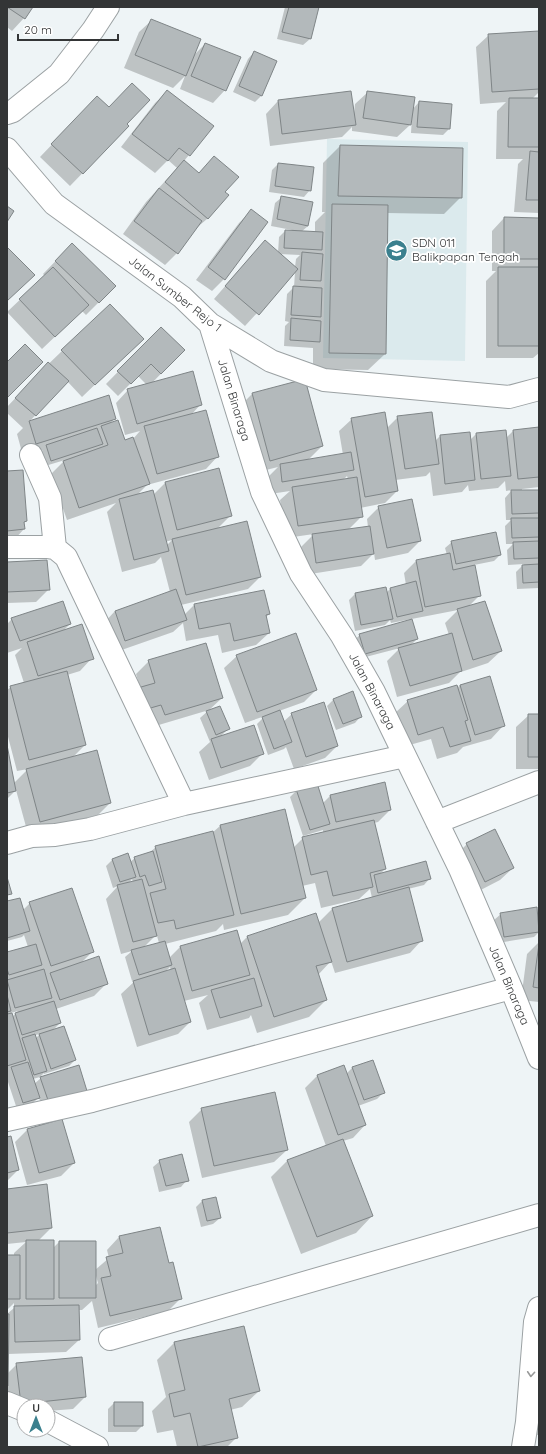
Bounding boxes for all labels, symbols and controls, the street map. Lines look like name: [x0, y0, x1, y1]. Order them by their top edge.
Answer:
scale bar: [18, 16, 118, 42]
text: 20 m: [24, 22, 52, 37]
place label: SDN 011 Balikpapan Tengah: [412, 235, 519, 264]
school or university icon: SDN 011 Balikpapan Tengah: [383, 237, 409, 263]
street label: Jalan Sumber Rejo 1: [126, 253, 225, 335]
street label: Jalan Binaraga: [215, 357, 254, 443]
street label: Jalan Binaraga: [346, 650, 399, 732]
street label: Jalan Binaraga: [486, 943, 533, 1027]
one-way arrow: [527, 1371, 536, 1377]
north arrow: [16, 1398, 56, 1438]
text: U: [32, 1401, 40, 1415]

